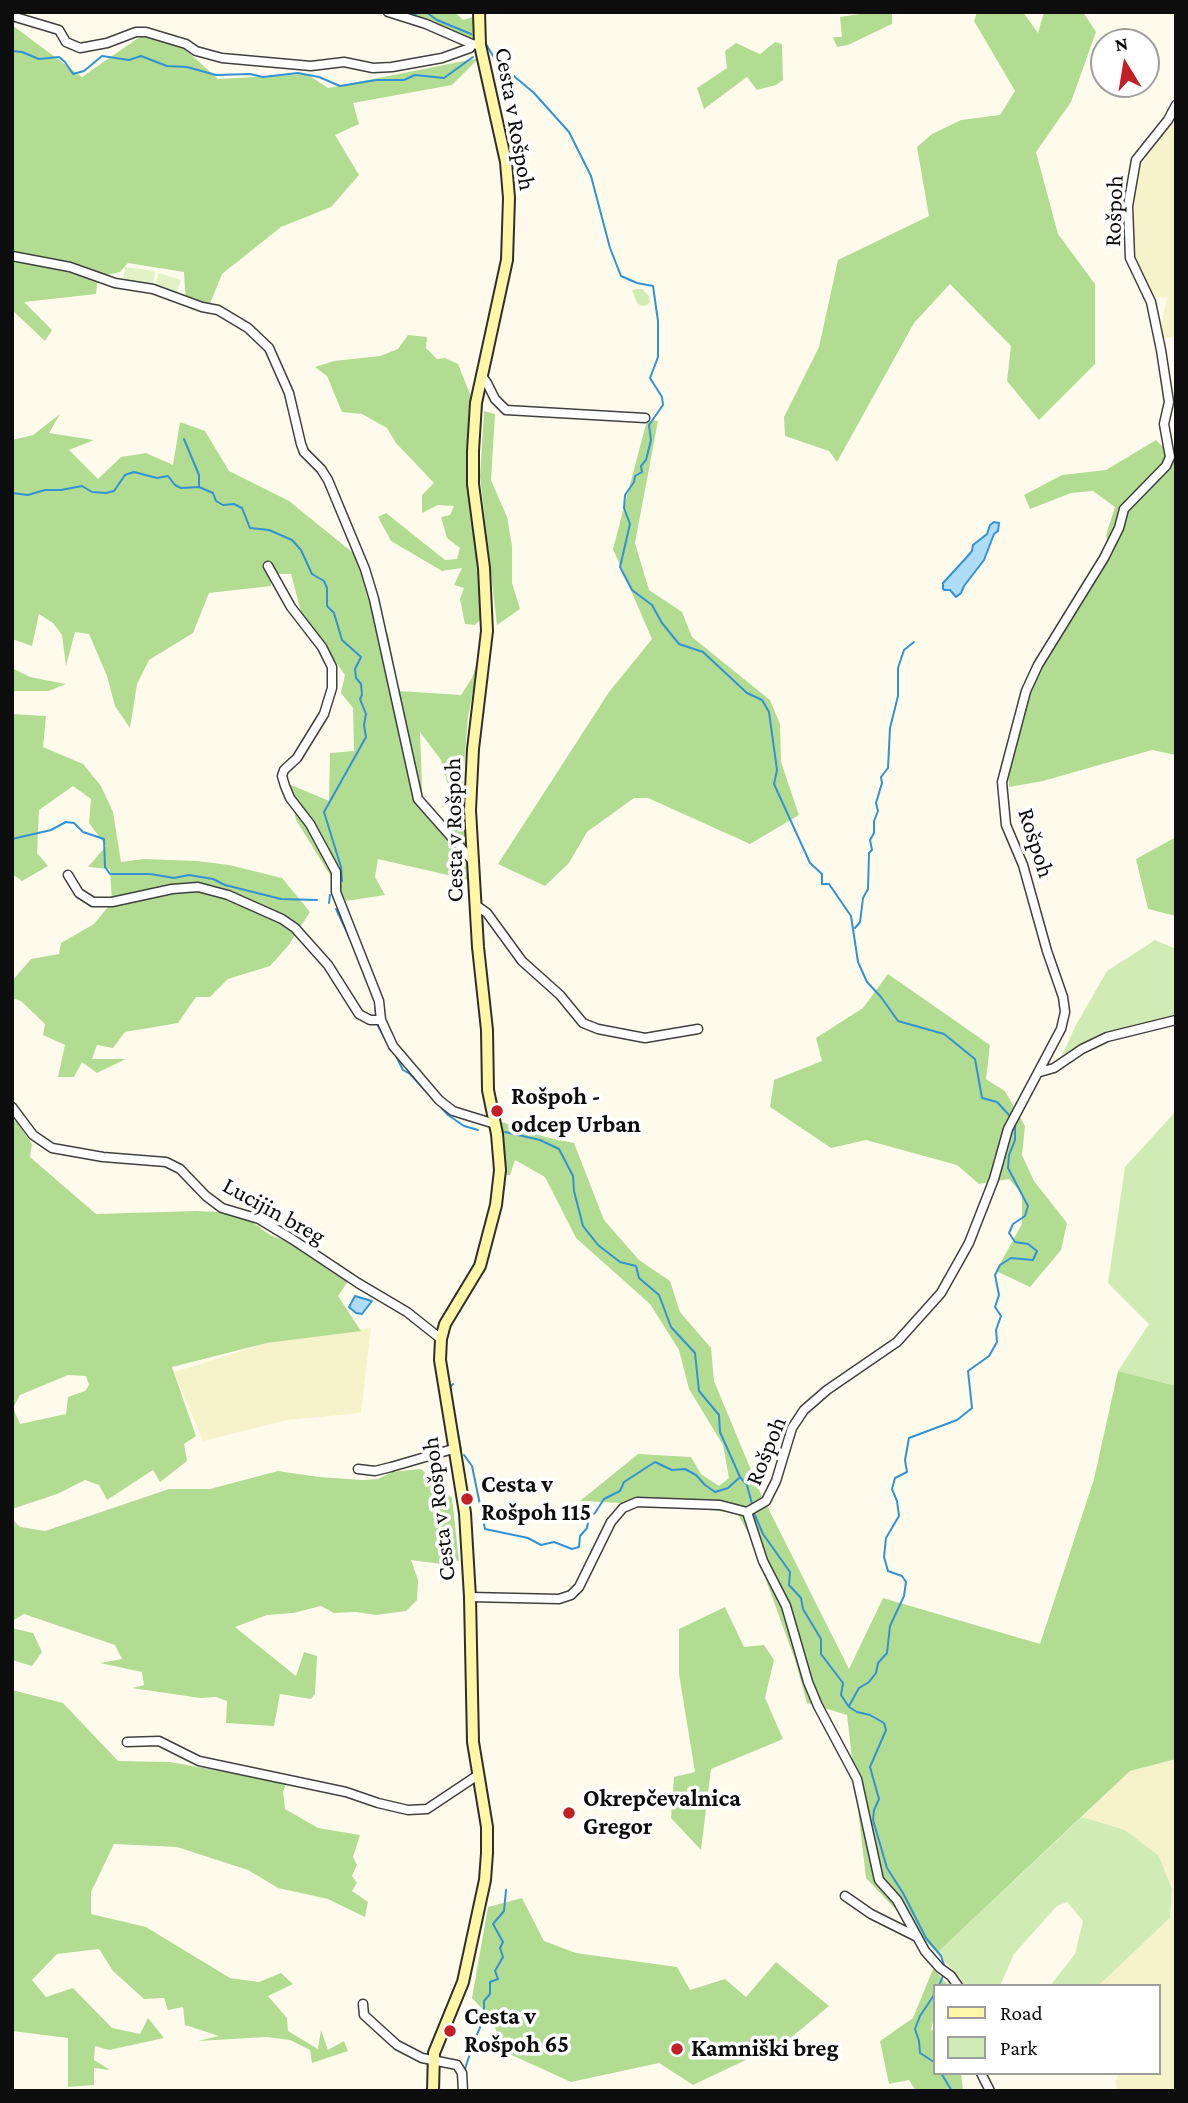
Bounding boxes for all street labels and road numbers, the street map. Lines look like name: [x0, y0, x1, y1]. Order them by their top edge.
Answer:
street label: Cesta v Rošpoh: [488, 45, 542, 193]
street label: Rošpoh: [1098, 175, 1130, 247]
street label: Cesta v Rošpoh: [438, 757, 470, 903]
street label: Rošpoh: [1011, 804, 1061, 882]
street label: Lucijin breg: [218, 1171, 330, 1251]
street label: Rošpoh: [739, 1412, 793, 1490]
street label: Cesta v Rošpoh: [416, 1435, 462, 1583]

